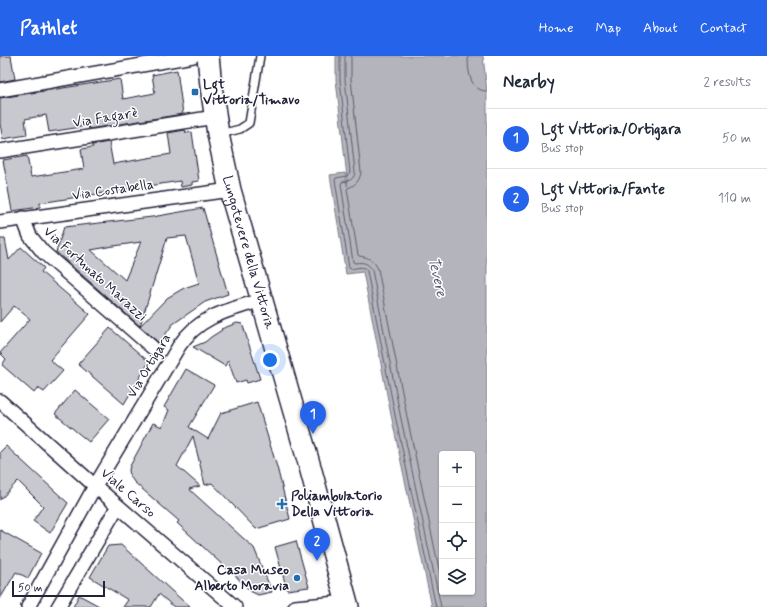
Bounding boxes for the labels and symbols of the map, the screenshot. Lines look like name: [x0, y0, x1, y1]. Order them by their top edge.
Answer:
place label: Lgt Vittoria/Timavo: [203, 75, 300, 109]
marker: Lgt Vittoria/Timavo: [190, 87, 200, 97]
street label: Via Fagarè: [71, 104, 139, 134]
street label: Lungotevere della Vittoria: [218, 174, 279, 332]
street label: Via Costabella: [71, 175, 155, 205]
street label: Via Fortunato Marazzi: [39, 223, 151, 325]
water label: Tevere: [423, 255, 452, 300]
street label: Via Ortigara: [123, 330, 175, 401]
your location: [260, 350, 280, 370]
pin: 1: [300, 401, 326, 434]
street label: Viale Carso: [97, 464, 159, 522]
place label: Poliambulatorio Della Vittoria: [291, 487, 383, 521]
marker: Poliambulatorio Della Vittoria: [276, 498, 288, 510]
pin: 2: [304, 528, 330, 561]
place label: Casa Museo Alberto Moravia: [195, 561, 289, 595]
marker: Casa Museo Alberto Moravia: [292, 573, 302, 583]
scale bar: [12, 579, 105, 598]

